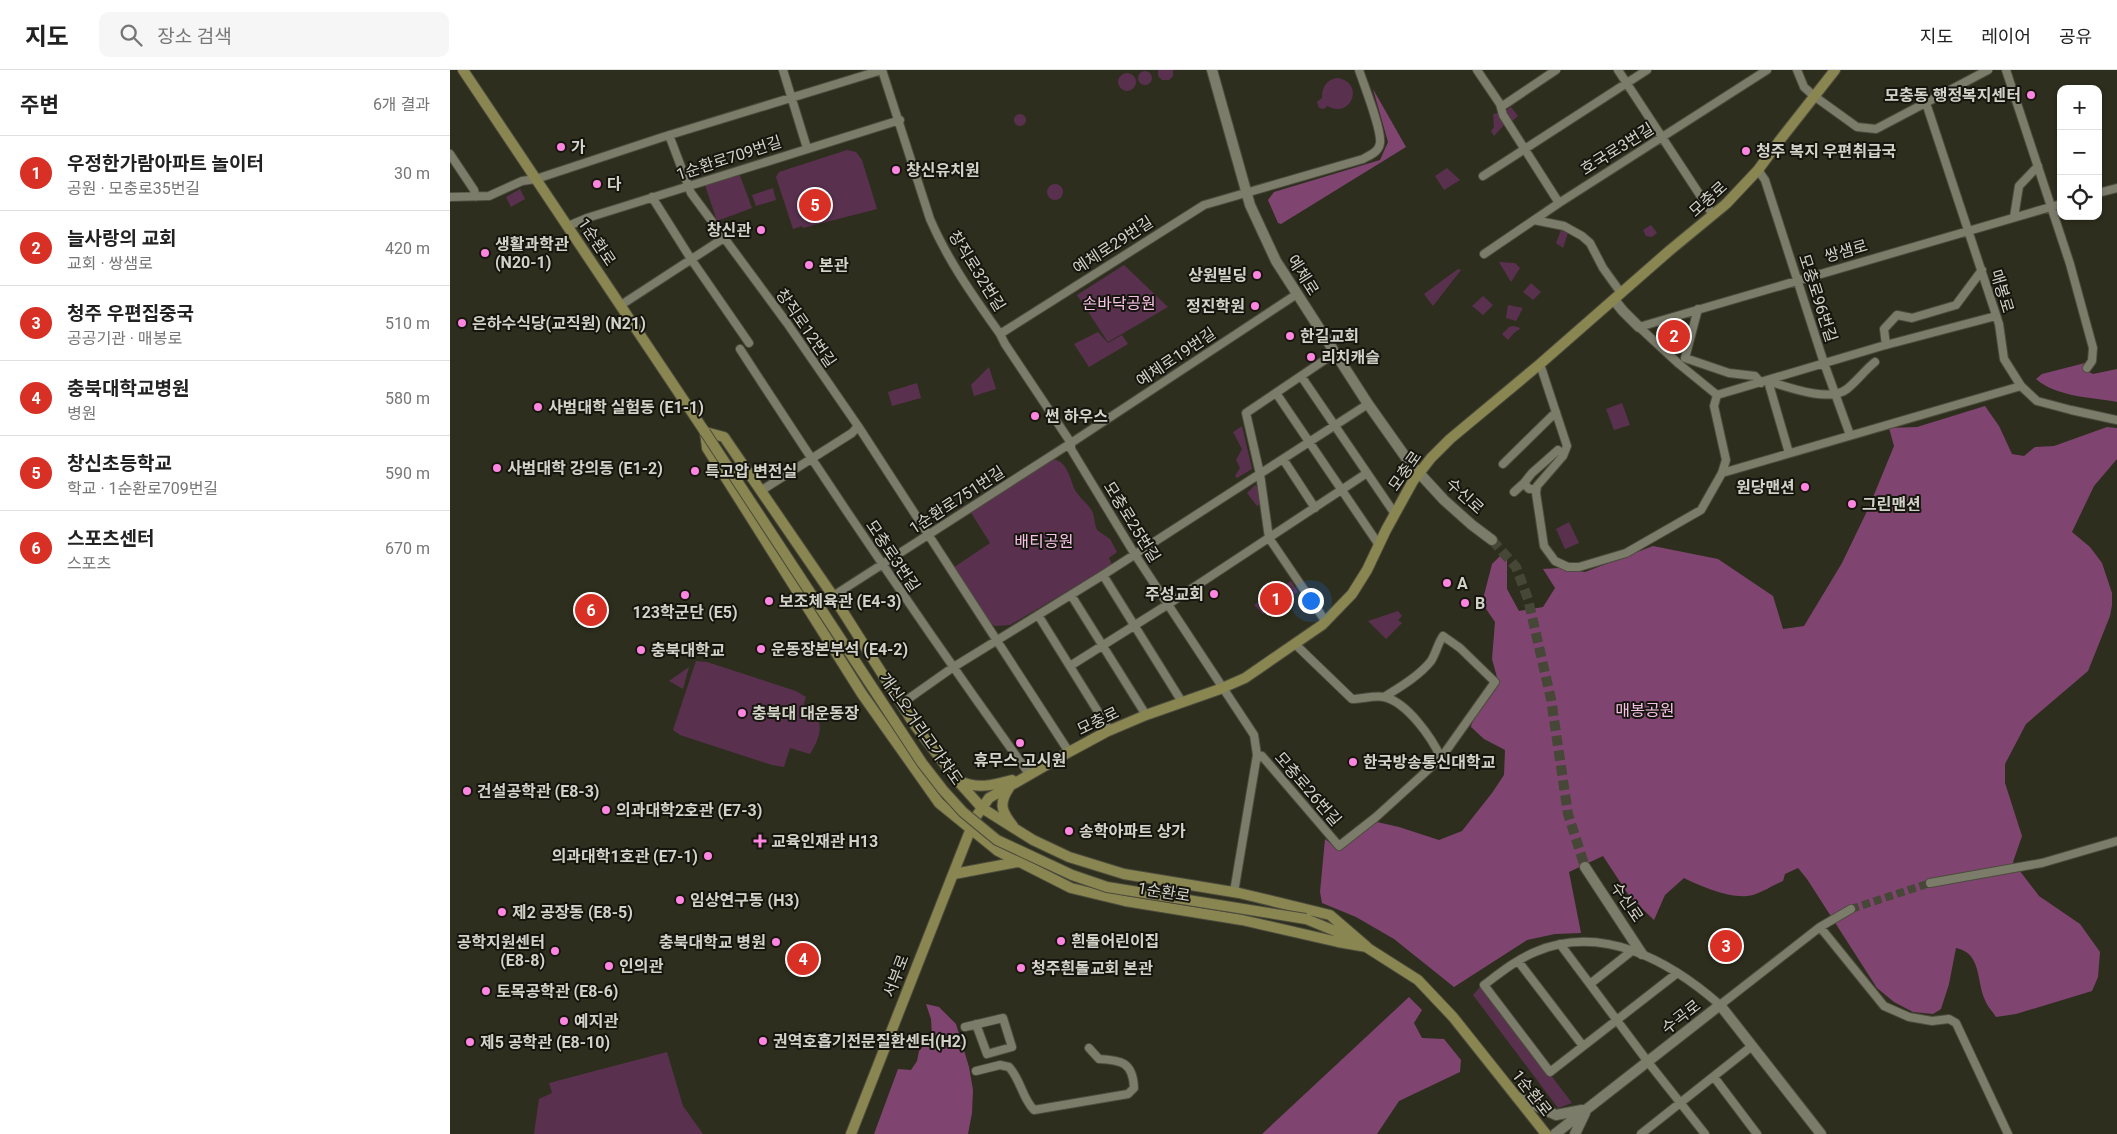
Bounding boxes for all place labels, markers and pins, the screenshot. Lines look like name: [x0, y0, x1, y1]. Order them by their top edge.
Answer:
place label: 모충동 행정복지센터: [1885, 86, 2021, 105]
marker: 모충동 행정복지센터: [2025, 89, 2037, 101]
place label: 가: [571, 138, 586, 157]
marker: 가: [555, 141, 567, 153]
place label: 청주 복지 우편취급국: [1756, 142, 1896, 161]
marker: 청주 복지 우편취급국: [1740, 145, 1752, 157]
place label: 창신유치원: [906, 161, 980, 180]
marker: 창신유치원: [890, 164, 902, 176]
place label: 다: [607, 175, 622, 194]
marker: 다: [591, 178, 603, 190]
pin: 5: [799, 186, 831, 224]
place label: 창신관: [707, 221, 751, 240]
marker: 창신관: [755, 224, 767, 236]
place label: 생활과학관 (N20-1): [495, 235, 569, 272]
marker: 생활과학관 (N20-1): [479, 247, 491, 259]
place label: 본관: [819, 256, 849, 275]
marker: 본관: [803, 259, 815, 271]
place label: 상원빌딩: [1188, 266, 1247, 285]
marker: 상원빌딩: [1251, 269, 1263, 281]
place label: 정진학원: [1186, 297, 1245, 316]
marker: 정진학원: [1249, 300, 1261, 312]
place label: 은하수식당(교직원) (N21): [472, 314, 646, 333]
marker: 은하수식당(교직원) (N21): [456, 317, 468, 329]
pin: 2: [1658, 317, 1690, 355]
place label: 한길교회: [1300, 327, 1359, 346]
marker: 한길교회: [1284, 330, 1296, 342]
place label: 리치캐슬: [1321, 348, 1380, 367]
marker: 리치캐슬: [1305, 351, 1317, 363]
place label: 사범대학 실험동 (E1-1): [548, 398, 704, 417]
marker: 사범대학 실험동 (E1-1): [532, 401, 544, 413]
place label: 썬 하우스: [1045, 407, 1108, 426]
marker: 썬 하우스: [1029, 410, 1041, 422]
place label: 사범대학 강의동 (E1-2): [507, 459, 663, 478]
marker: 사범대학 강의동 (E1-2): [491, 462, 503, 474]
place label: 특고압 변전실: [705, 462, 797, 481]
marker: 특고압 변전실: [689, 465, 701, 477]
place label: 원당맨션: [1736, 478, 1795, 497]
marker: 원당맨션: [1799, 481, 1811, 493]
place label: 그린맨션: [1862, 495, 1921, 514]
marker: 그린맨션: [1846, 498, 1858, 510]
place label: A: [1457, 574, 1468, 593]
marker: A: [1441, 577, 1453, 589]
pin: 1: [1260, 580, 1292, 618]
place label: 주성교회: [1145, 585, 1204, 604]
marker: 주성교회: [1208, 588, 1220, 600]
marker: 123학군단 (E5): [679, 589, 691, 601]
pin: 6: [575, 591, 607, 629]
place label: 보조체육관 (E4-3): [779, 592, 901, 611]
place label: B: [1475, 594, 1485, 613]
marker: 보조체육관 (E4-3): [763, 595, 775, 607]
marker: B: [1459, 597, 1471, 609]
place label: 123학군단 (E5): [632, 603, 738, 622]
place label: 운동장본부석 (E4-2): [771, 640, 908, 659]
place label: 충북대학교: [651, 641, 725, 660]
marker: 운동장본부석 (E4-2): [755, 643, 767, 655]
marker: 충북대학교: [635, 644, 647, 656]
place label: 충북대 대운동장: [752, 704, 859, 723]
marker: 충북대 대운동장: [736, 707, 748, 719]
marker: 휴무스 고시원: [1014, 737, 1026, 749]
place label: 휴무스 고시원: [974, 751, 1066, 770]
place label: 한국방송통신대학교: [1363, 753, 1496, 772]
marker: 한국방송통신대학교: [1347, 756, 1359, 768]
place label: 건설공학관 (E8-3): [477, 782, 599, 801]
marker: 건설공학관 (E8-3): [461, 785, 473, 797]
place label: 의과대학2호관 (E7-3): [616, 801, 762, 820]
marker: 의과대학2호관 (E7-3): [600, 804, 612, 816]
place label: 송학아파트 상가: [1079, 822, 1186, 841]
marker: 송학아파트 상가: [1063, 825, 1075, 837]
place label: 교육인재관 H13: [771, 832, 878, 851]
marker: 교육인재관 H13: [753, 834, 767, 848]
place label: 의과대학1호관 (E7-1): [552, 847, 698, 866]
marker: 의과대학1호관 (E7-1): [702, 850, 714, 862]
place label: 임상연구동 (H3): [690, 891, 799, 910]
marker: 임상연구동 (H3): [674, 894, 686, 906]
place label: 제2 공장동 (E8-5): [512, 903, 633, 922]
marker: 제2 공장동 (E8-5): [496, 906, 508, 918]
pin: 3: [1710, 927, 1742, 965]
place label: 흰돌어린이집: [1071, 932, 1159, 951]
place label: 공학지원센터 (E8-8): [457, 933, 545, 970]
place label: 충북대학교 병원: [659, 933, 766, 952]
marker: 흰돌어린이집: [1055, 935, 1067, 947]
marker: 충북대학교 병원: [770, 936, 782, 948]
pin: 4: [787, 940, 819, 978]
marker: 공학지원센터 (E8-8): [549, 945, 561, 957]
place label: 인의관: [619, 957, 663, 976]
place label: 청주흰돌교회 본관: [1031, 959, 1153, 978]
marker: 인의관: [603, 960, 615, 972]
marker: 청주흰돌교회 본관: [1015, 962, 1027, 974]
place label: 토목공학관 (E8-6): [496, 982, 618, 1001]
marker: 토목공학관 (E8-6): [480, 985, 492, 997]
place label: 예지관: [574, 1012, 618, 1031]
marker: 예지관: [558, 1015, 570, 1027]
place label: 권역호흡기전문질환센터(H2): [773, 1032, 967, 1051]
place label: 제5 공학관 (E8-10): [480, 1033, 610, 1052]
marker: 권역호흡기전문질환센터(H2): [757, 1035, 769, 1047]
marker: 제5 공학관 (E8-10): [464, 1036, 476, 1048]

